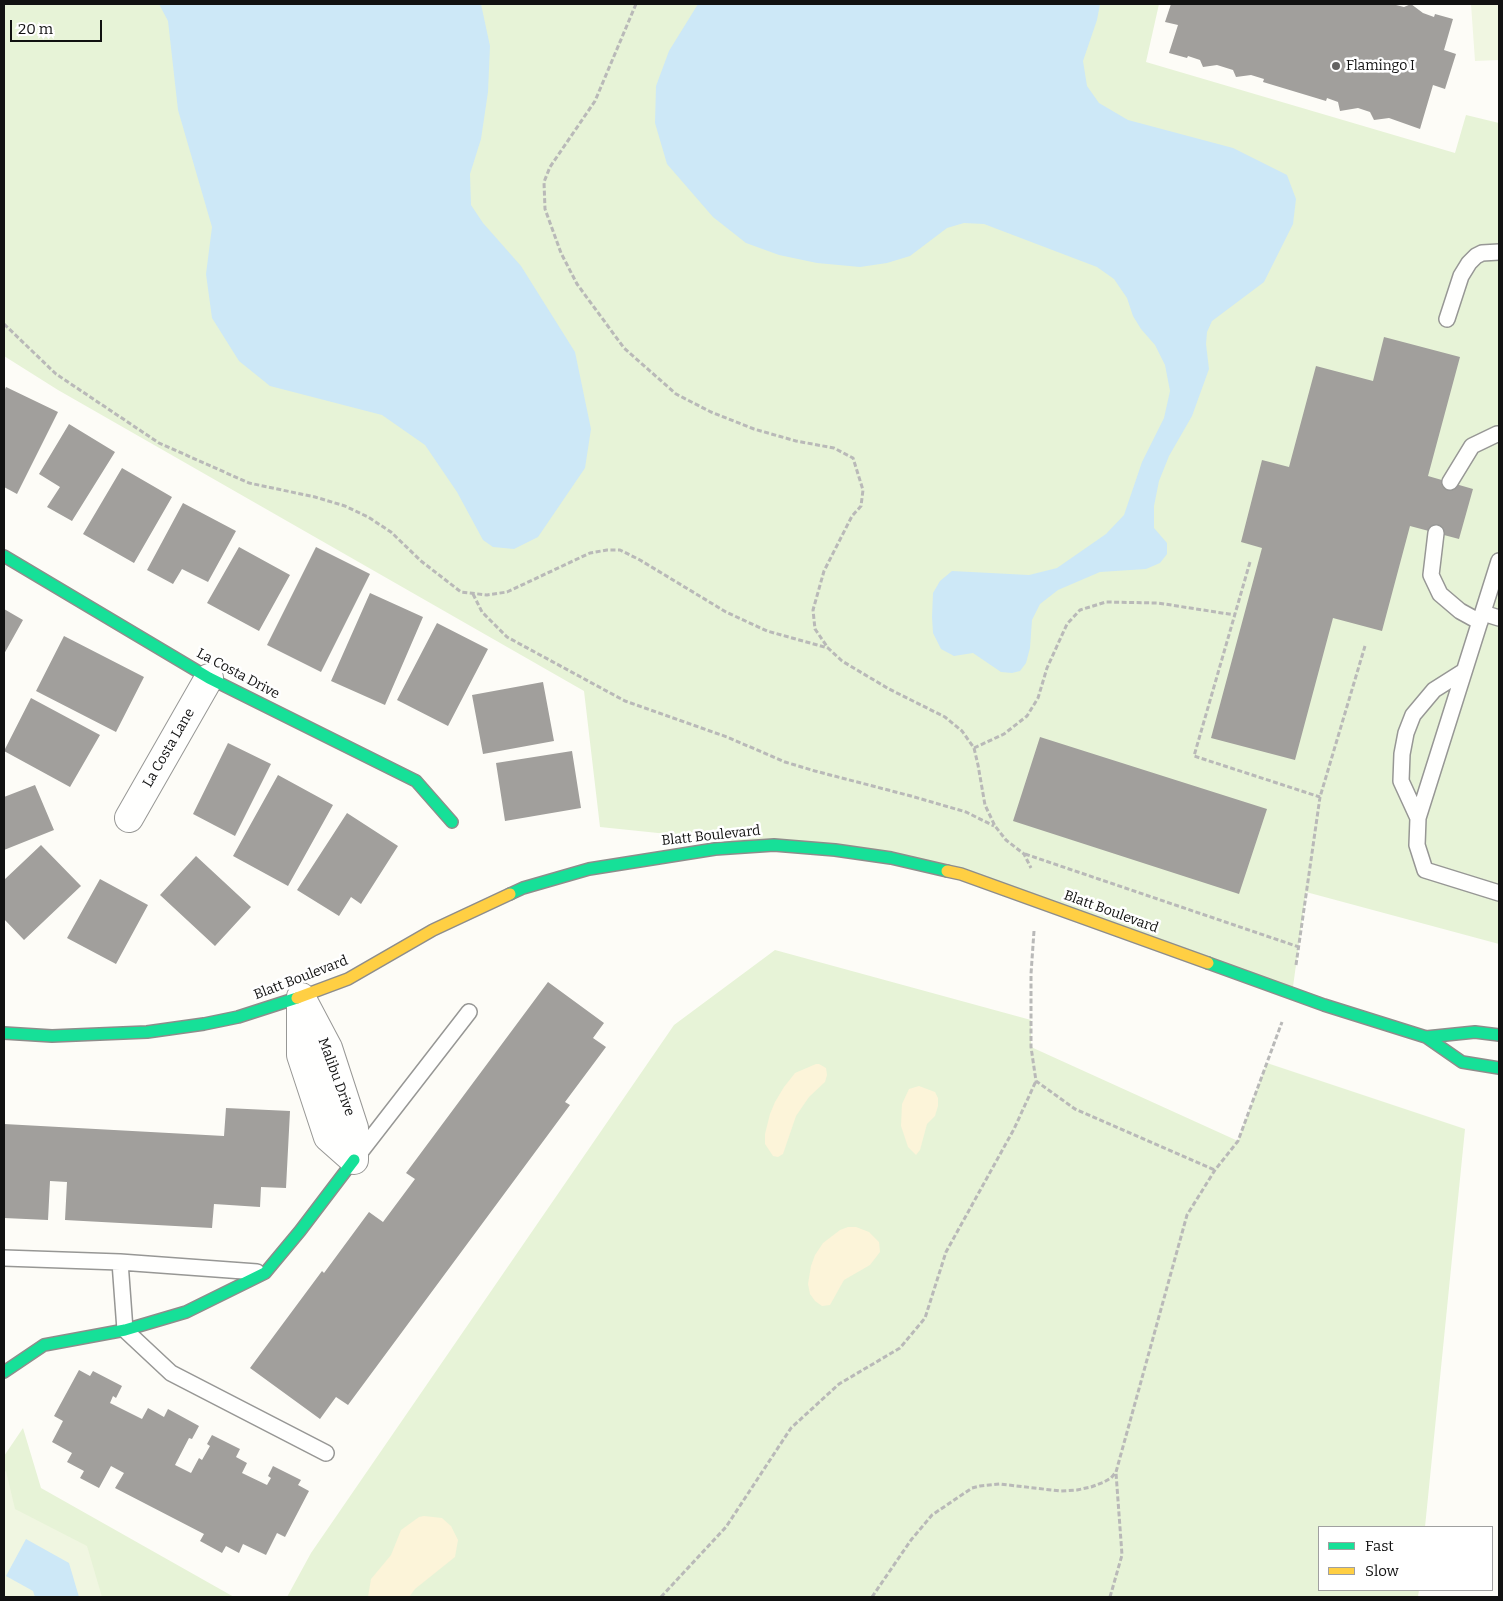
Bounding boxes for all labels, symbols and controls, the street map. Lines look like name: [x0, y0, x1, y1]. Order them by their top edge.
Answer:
scale bar: [12, 10, 105, 42]
text: 20 m: [18, 20, 53, 38]
place label: Flamingo I: [1346, 58, 1415, 74]
marker: Flamingo I: [1330, 60, 1342, 72]
street label: La Costa Drive: [194, 645, 282, 703]
street label: La Costa Lane: [140, 705, 198, 791]
street label: Blatt Boulevard: [661, 822, 761, 850]
street label: Blatt Boulevard: [1062, 887, 1160, 937]
street label: Blatt Boulevard: [252, 952, 350, 1004]
street label: Malibu Drive: [314, 1036, 358, 1118]
legend: [1318, 1526, 1493, 1591]
text: Fast: [1365, 1537, 1394, 1555]
text: Slow: [1365, 1562, 1399, 1580]

